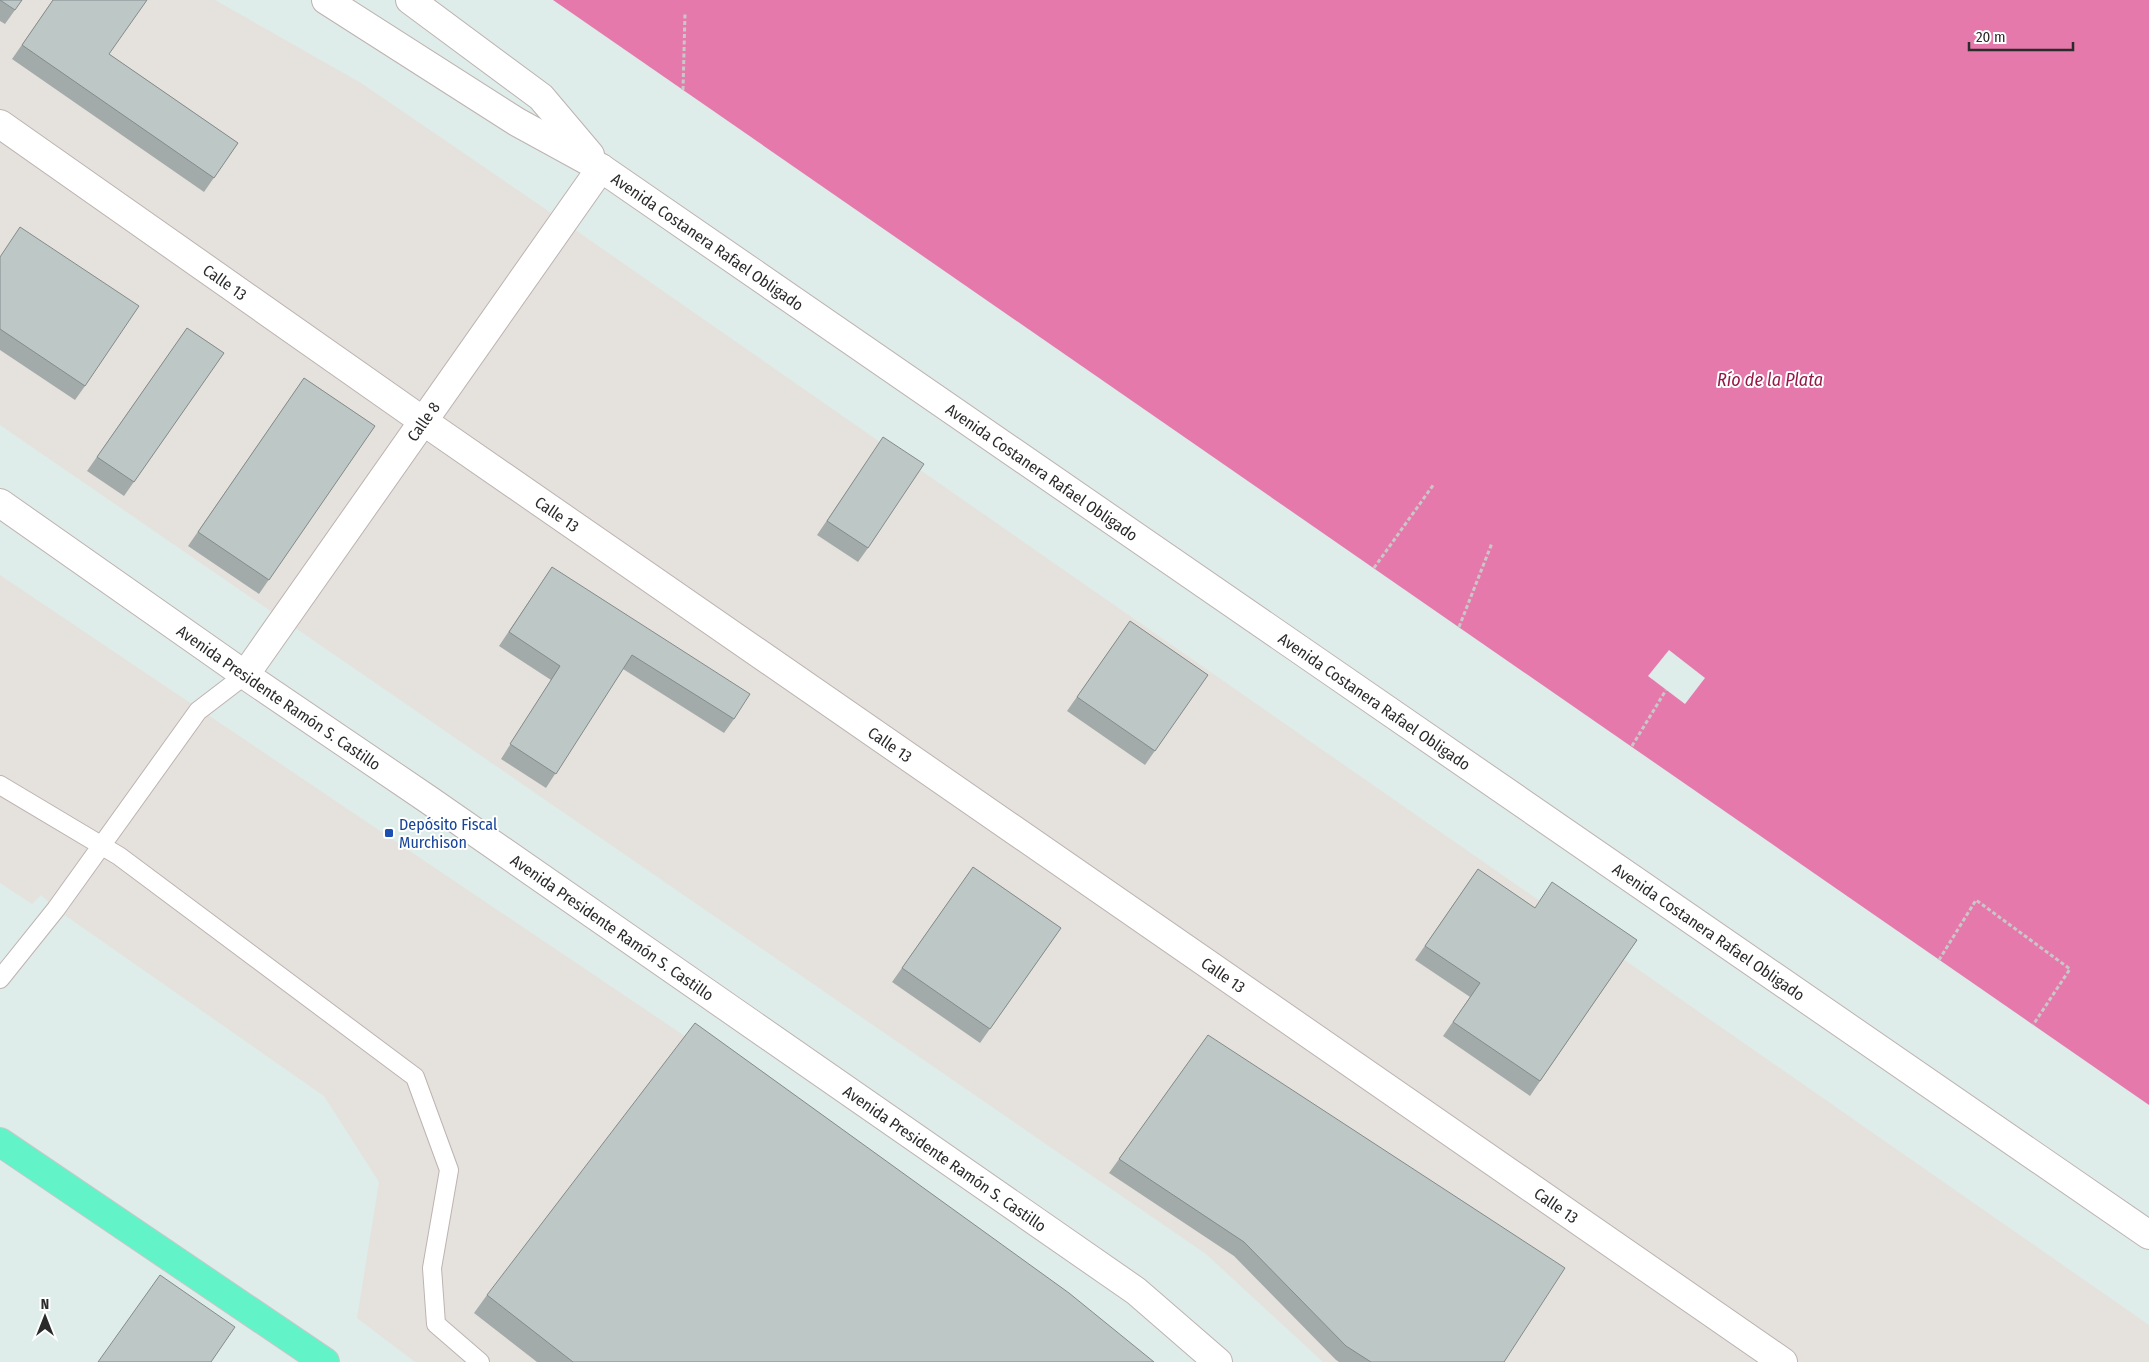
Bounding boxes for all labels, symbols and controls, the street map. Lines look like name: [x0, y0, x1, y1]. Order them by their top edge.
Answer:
scale bar: [1969, 20, 2073, 52]
text: 20 m: [1976, 28, 2006, 46]
street label: Avenida Costanera Rafael Obligado: [608, 169, 807, 314]
street label: Calle 13: [199, 260, 251, 304]
water label: Río de la Plata: [1717, 369, 1823, 391]
street label: Calle 8: [403, 398, 443, 445]
street label: Avenida Costanera Rafael Obligado: [942, 399, 1142, 545]
street label: Calle 13: [532, 492, 583, 536]
street label: Avenida Presidente Ramón S. Castillo: [173, 621, 384, 774]
street label: Avenida Costanera Rafael Obligado: [1275, 628, 1474, 774]
street label: Calle 13: [865, 722, 916, 766]
place label: Depósito Fiscal Murchison: [399, 815, 497, 852]
marker: Depósito Fiscal Murchison: [383, 827, 395, 839]
street label: Avenida Presidente Ramón S. Castillo: [507, 850, 717, 1004]
street label: Avenida Costanera Rafael Obligado: [1609, 859, 1808, 1004]
street label: Calle 13: [1198, 953, 1249, 997]
street label: Avenida Presidente Ramón S. Castillo: [840, 1081, 1050, 1235]
street label: Calle 13: [1531, 1183, 1582, 1227]
north arrow: [20, 1292, 70, 1342]
text: N: [41, 1296, 49, 1313]

